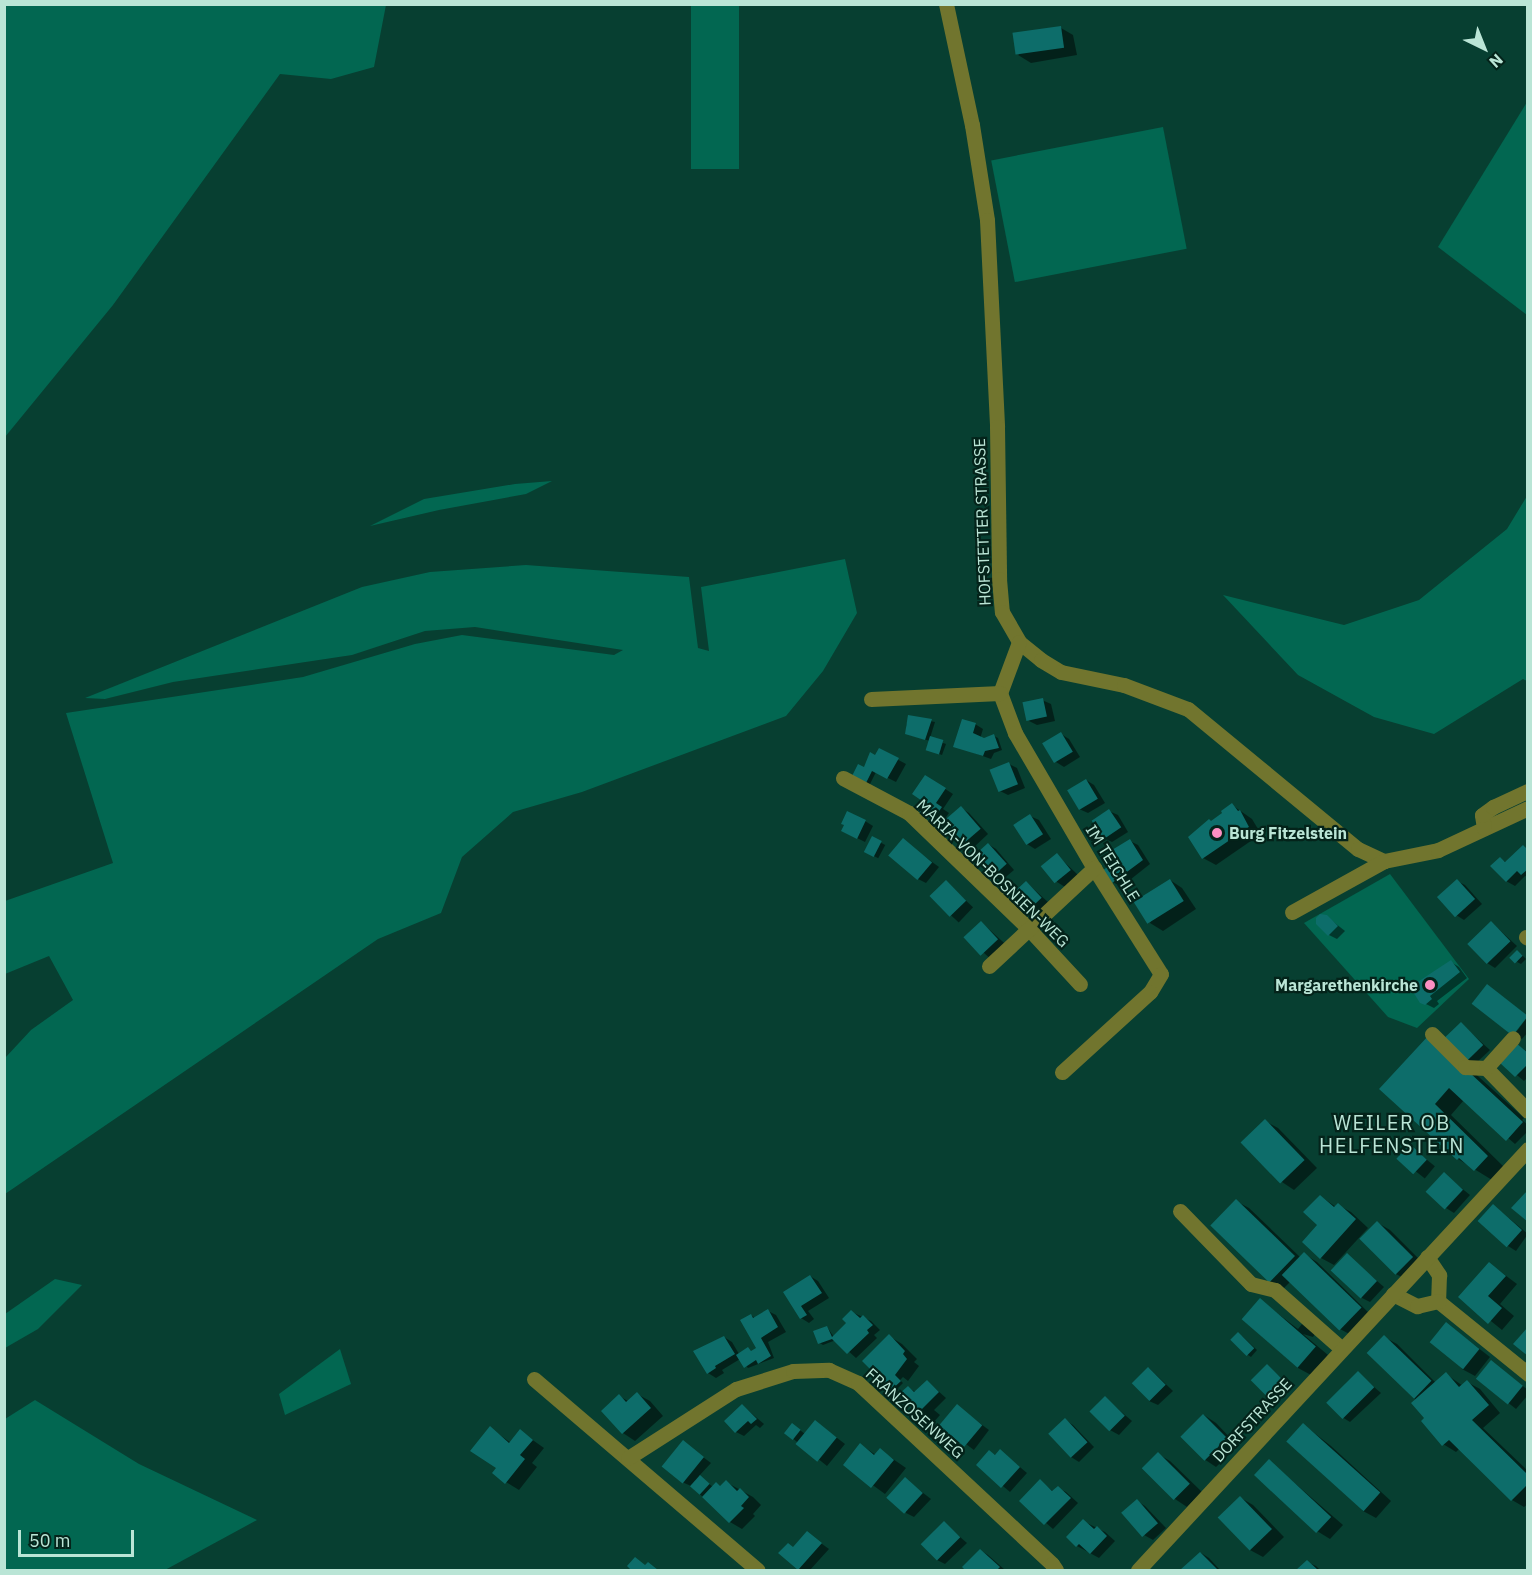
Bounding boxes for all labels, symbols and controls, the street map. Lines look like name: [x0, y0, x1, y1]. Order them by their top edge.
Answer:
north arrow: [1454, 18, 1514, 78]
text: N: [1485, 50, 1507, 72]
street label: HOFSTETTER STRASSE: [969, 438, 995, 606]
street label: MARIA-VON-BOSNIEN-WEG: [913, 795, 1073, 951]
street label: IM TEICHLE: [1082, 821, 1144, 905]
place label: Burg Fitzelstein: [1229, 823, 1347, 843]
marker: Burg Fitzelstein: [1210, 826, 1224, 840]
place label: Margarethenkirche: [1275, 975, 1418, 995]
marker: Margarethenkirche: [1423, 978, 1437, 992]
district label: WEILER OB HELFENSTEIN: [1319, 1110, 1465, 1157]
street label: FRANZOSENWEG: [862, 1364, 968, 1462]
street label: DORFSTRASSE: [1208, 1374, 1296, 1466]
scale bar: [21, 1518, 136, 1556]
text: 50 m: [29, 1529, 71, 1552]

